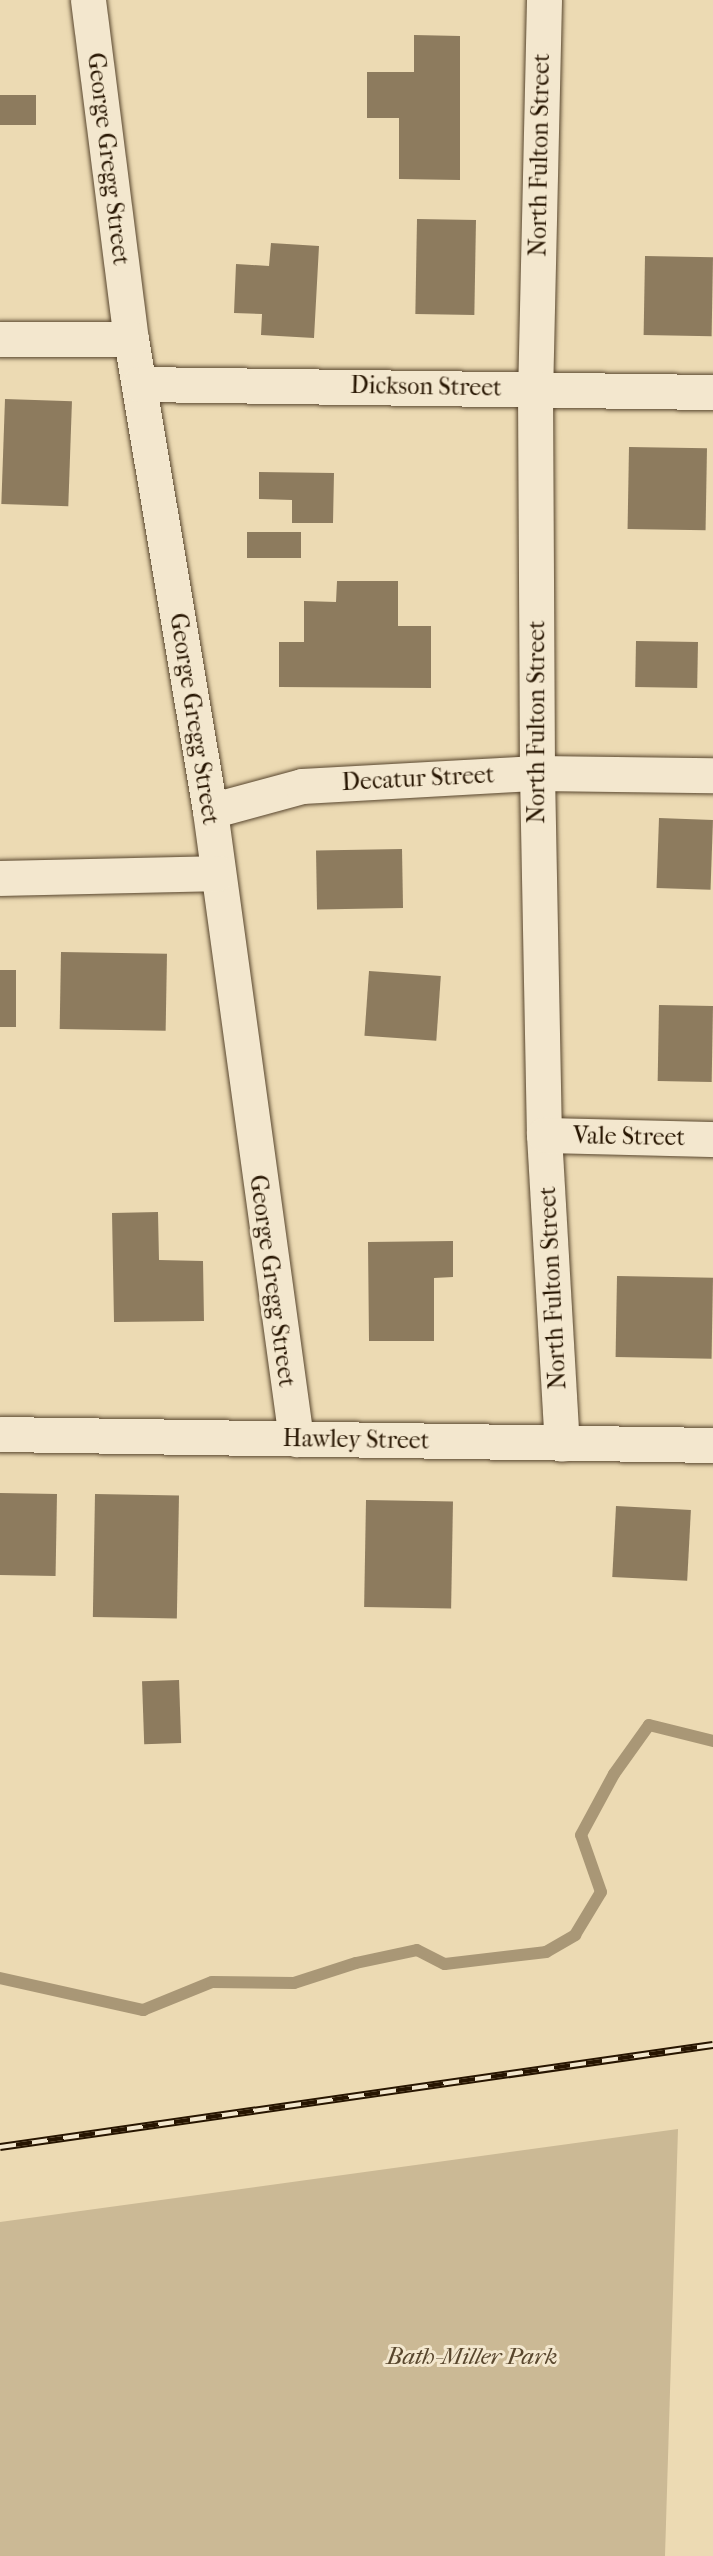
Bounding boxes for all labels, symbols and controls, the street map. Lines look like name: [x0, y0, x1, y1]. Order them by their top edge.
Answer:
street label: George Gregg Street: [81, 51, 135, 267]
street label: North Fulton Street: [524, 53, 556, 257]
street label: Dickson Street: [350, 371, 502, 403]
street label: George Gregg Street: [163, 611, 225, 827]
street label: North Fulton Street: [523, 620, 551, 824]
street label: Decatur Street: [341, 761, 495, 797]
street label: Vale Street: [573, 1122, 685, 1152]
street label: George Gregg Street: [243, 1173, 301, 1389]
street label: North Fulton Street: [533, 1186, 573, 1390]
street label: Hawley Street: [282, 1424, 430, 1456]
park label: Bath-Miller Park: [387, 2343, 557, 2371]

